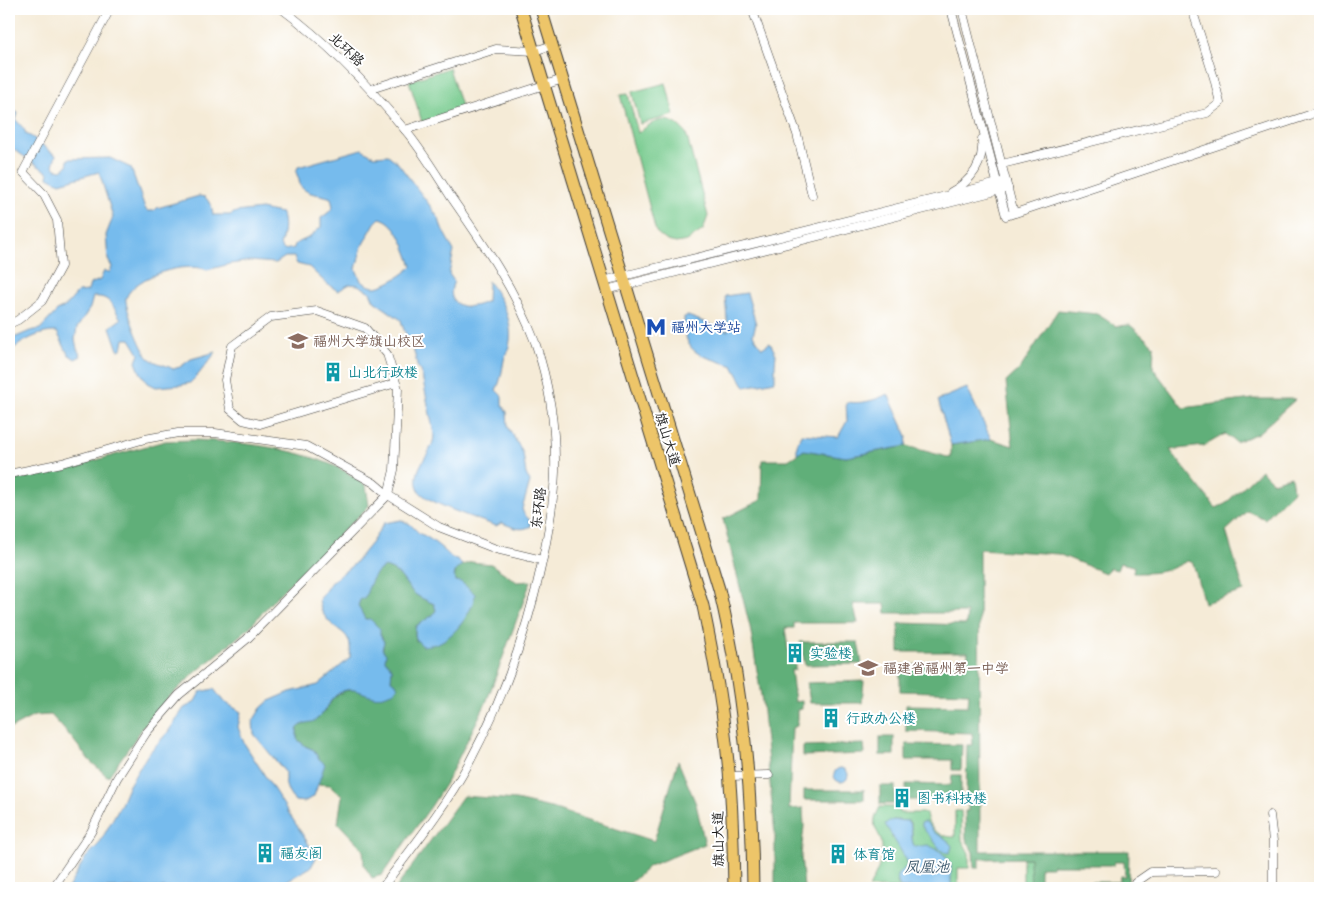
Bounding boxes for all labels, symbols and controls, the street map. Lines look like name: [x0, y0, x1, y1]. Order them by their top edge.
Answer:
street label: 北环路: [326, 27, 369, 70]
metro station icon: 福州大学站: [645, 316, 667, 338]
place label: 福州大学站: [671, 317, 741, 336]
school or university icon: 福州大学旗山校区: [287, 330, 309, 352]
place label: 福州大学旗山校区: [313, 331, 425, 350]
building icon: 山北行政楼: [322, 361, 344, 383]
place label: 山北行政楼: [348, 362, 418, 381]
street label: 旗山大道: [651, 409, 686, 468]
street label: 东环路: [526, 486, 549, 530]
building icon: 实验楼: [784, 642, 806, 664]
place label: 实验楼: [810, 643, 852, 662]
school or university icon: 福建省福州第一中学: [857, 657, 879, 679]
place label: 福建省福州第一中学: [883, 658, 1009, 677]
building icon: 行政办公楼: [820, 707, 842, 729]
place label: 行政办公楼: [846, 708, 916, 727]
building icon: 图书科技楼: [891, 787, 913, 809]
place label: 图书科技楼: [917, 788, 987, 807]
street label: 旗山大道: [708, 811, 727, 867]
building icon: 福友阁: [254, 842, 276, 864]
place label: 福友阁: [280, 843, 322, 862]
building icon: 体育馆: [827, 843, 849, 865]
place label: 体育馆: [853, 844, 895, 863]
water label: 凤凰池: [904, 856, 950, 876]

